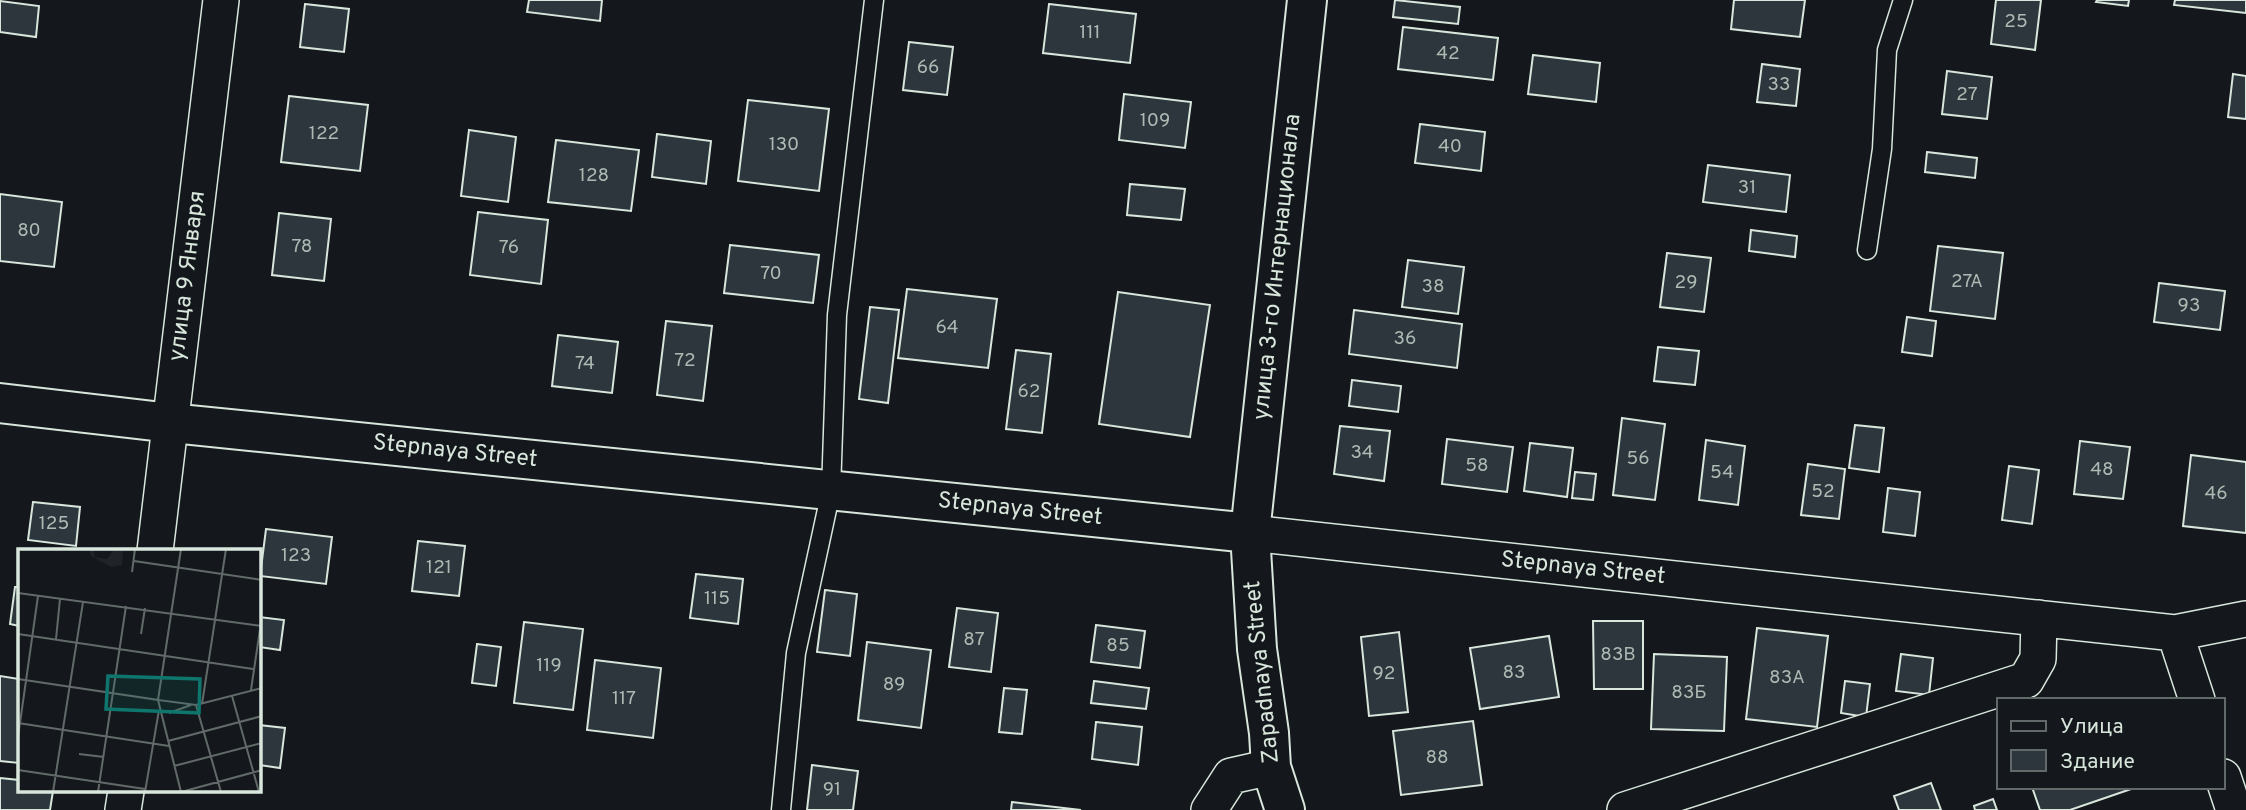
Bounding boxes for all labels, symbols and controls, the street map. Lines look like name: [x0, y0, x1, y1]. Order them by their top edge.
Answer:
house number: 25: [2004, 10, 2028, 34]
house number: 111: [1079, 21, 1101, 45]
house number: 42: [1436, 42, 1460, 66]
house number: 66: [917, 56, 939, 80]
house number: 33: [1768, 73, 1790, 97]
house number: 27: [1956, 83, 1978, 107]
house number: 109: [1140, 109, 1170, 133]
street label: улица 3-го Интернационала: [1247, 112, 1309, 422]
house number: 122: [309, 122, 339, 146]
house number: 130: [769, 133, 799, 157]
house number: 40: [1438, 135, 1462, 159]
house number: 128: [579, 164, 609, 188]
house number: 31: [1738, 176, 1756, 200]
street label: улица 9 Января: [163, 189, 213, 363]
house number: 80: [17, 219, 41, 243]
house number: 78: [292, 235, 312, 259]
house number: 76: [499, 236, 519, 260]
house number: 70: [760, 262, 782, 286]
house number: 27А: [1951, 270, 1983, 294]
house number: 29: [1675, 271, 1697, 295]
house number: 38: [1421, 275, 1445, 299]
house number: 93: [2178, 294, 2200, 318]
house number: 64: [935, 316, 959, 340]
house number: 36: [1394, 327, 1416, 351]
house number: 72: [674, 349, 696, 373]
house number: 74: [575, 352, 595, 376]
house number: 62: [1018, 380, 1040, 404]
street label: Stepnaya Street: [371, 429, 539, 475]
house number: 34: [1350, 441, 1374, 465]
house number: 56: [1626, 447, 1650, 471]
house number: 58: [1465, 454, 1489, 478]
house number: 48: [2090, 458, 2114, 482]
house number: 54: [1710, 461, 1734, 485]
house number: 52: [1811, 480, 1835, 504]
house number: 46: [2204, 482, 2228, 506]
street label: Stepnaya Street: [936, 487, 1104, 533]
house number: 125: [39, 512, 69, 536]
house number: 123: [281, 544, 311, 568]
street label: Stepnaya Street: [1499, 546, 1667, 592]
inset map: [18, 549, 261, 792]
house number: 121: [426, 556, 452, 580]
street label: Zapadnaya Street: [1239, 579, 1287, 765]
house number: 115: [704, 587, 730, 611]
house number: 87: [963, 628, 985, 652]
house number: 85: [1106, 634, 1130, 658]
house number: 83В: [1600, 643, 1636, 667]
house number: 119: [536, 654, 562, 678]
house number: 83: [1502, 661, 1526, 685]
house number: 92: [1373, 662, 1395, 686]
house number: 83А: [1769, 666, 1805, 690]
house number: 89: [883, 673, 905, 697]
house number: 83Б: [1671, 681, 1707, 705]
house number: 117: [612, 687, 636, 711]
legend: [1997, 698, 2225, 789]
text: Улица: [2060, 714, 2124, 741]
house number: 88: [1425, 746, 1449, 770]
text: Здание: [2060, 749, 2135, 776]
house number: 91: [823, 778, 841, 802]

